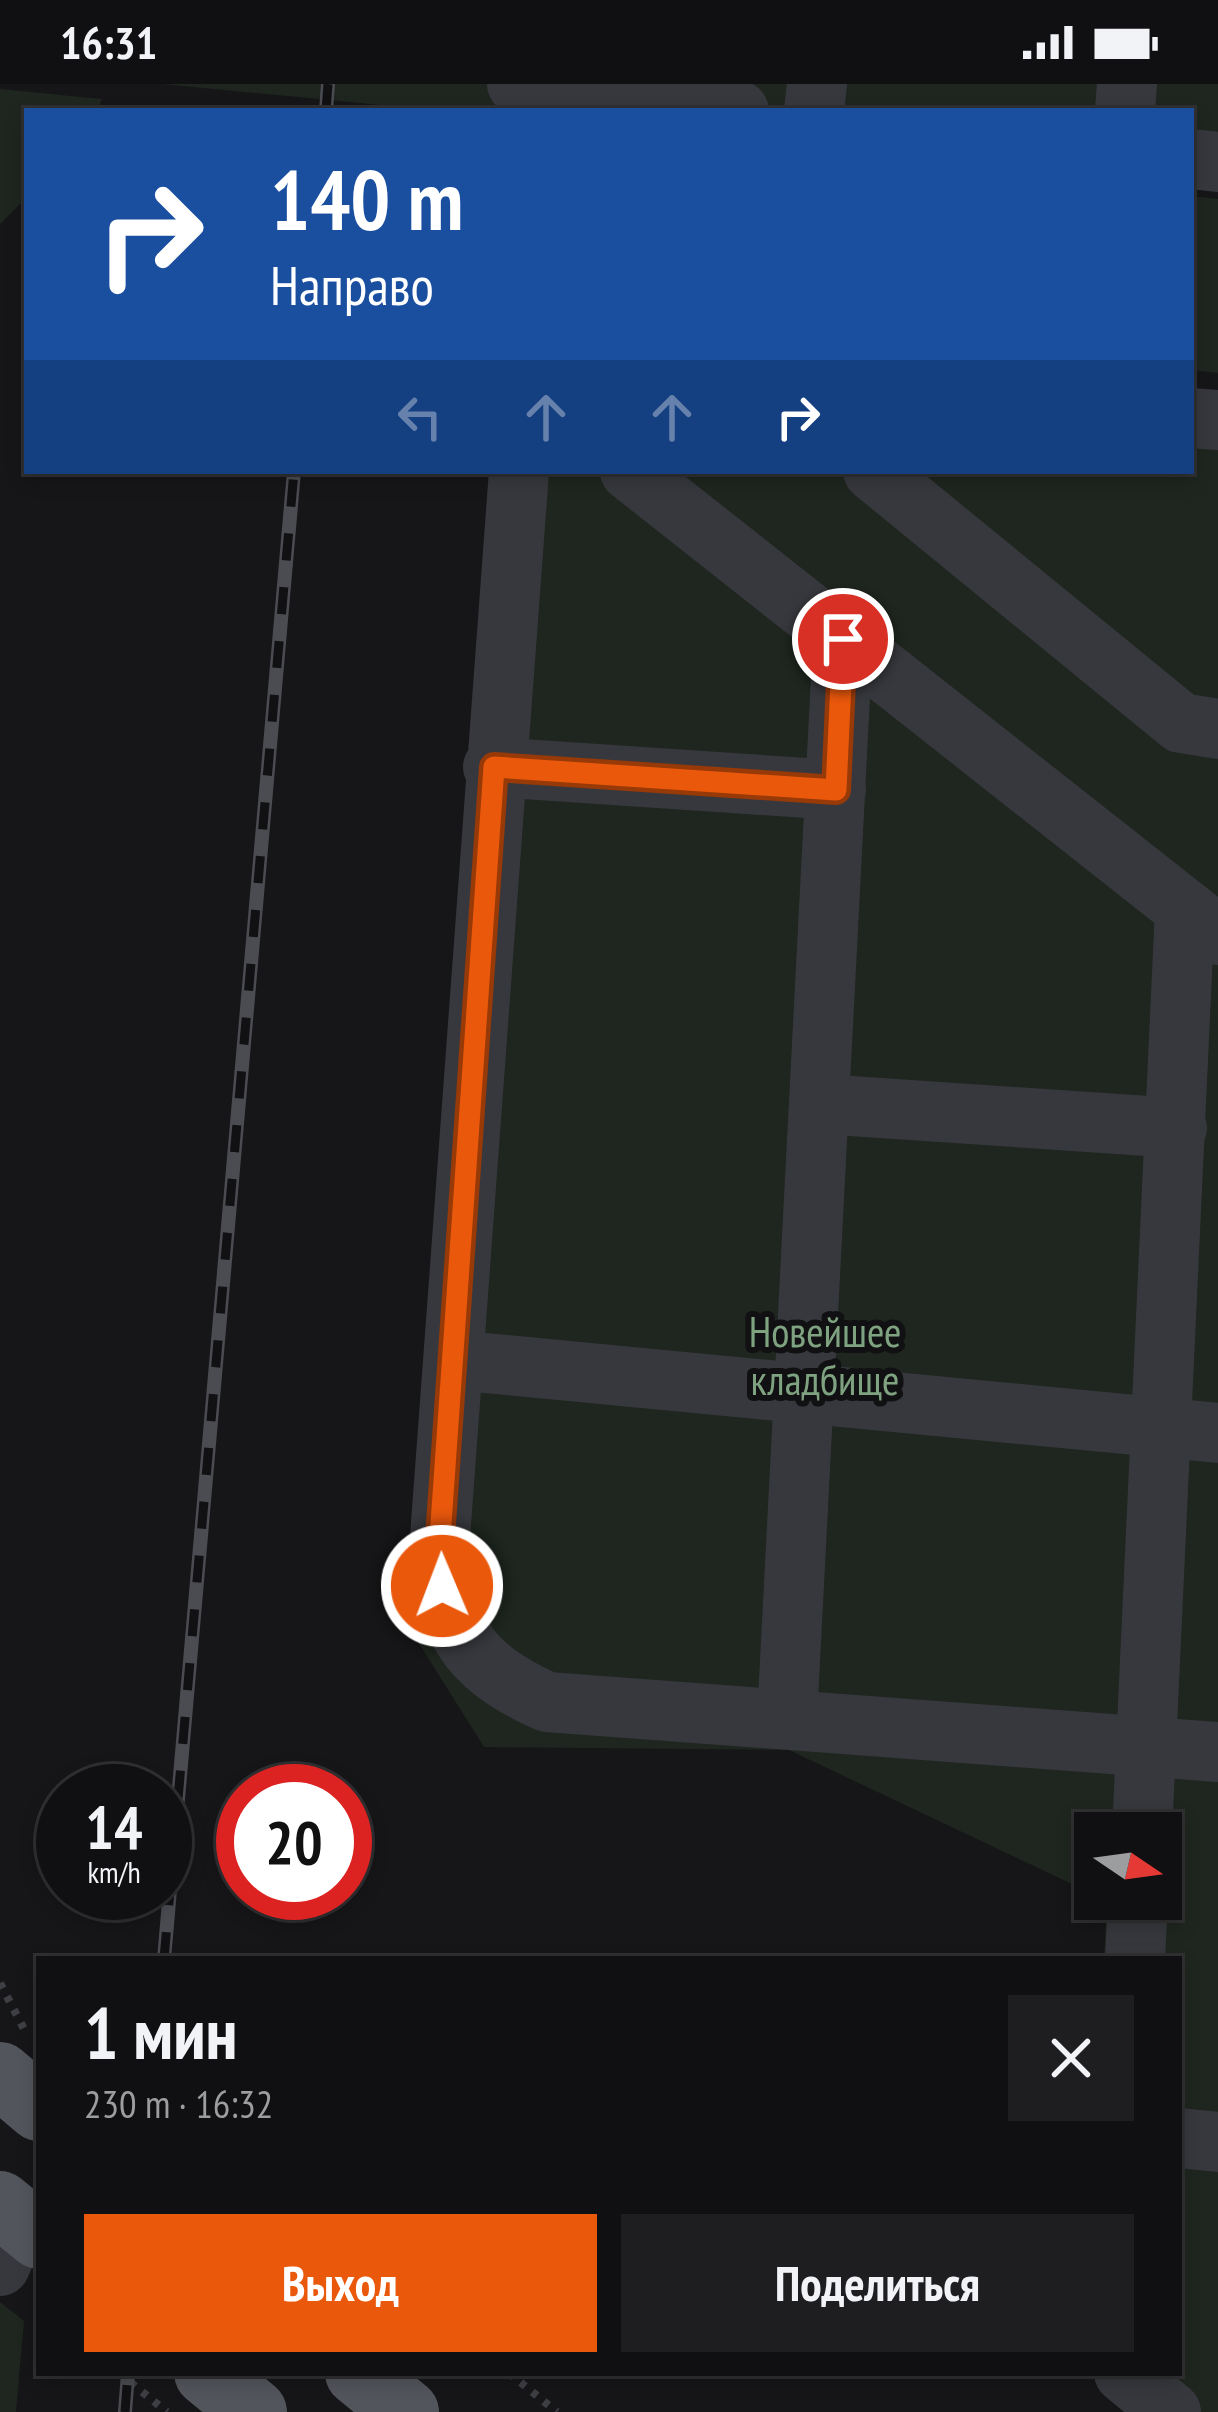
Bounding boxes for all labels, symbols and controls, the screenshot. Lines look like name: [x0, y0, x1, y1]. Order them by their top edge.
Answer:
text: 16:31: [60, 13, 157, 71]
text: 140 m: [270, 144, 463, 253]
icon: right: [72, 156, 228, 312]
text: Направо: [270, 250, 434, 320]
icon: left: [387, 384, 453, 450]
icon: ahead: [513, 384, 579, 450]
icon: ahead: [639, 384, 705, 450]
icon: right: [765, 384, 831, 450]
pin: [792, 588, 894, 690]
icon: arrive: [810, 606, 876, 672]
park label: Новейшее кладбище: [749, 1304, 901, 1407]
position arrow: [379, 1523, 505, 1649]
speed limit sign: 20: [216, 1764, 372, 1920]
text: 14: [85, 1788, 143, 1866]
north arrow: [1074, 1812, 1182, 1920]
map controls: [1074, 1812, 1182, 1920]
text: km/h: [87, 1852, 141, 1891]
text: 1 мин: [84, 1986, 238, 2079]
button: close: [1008, 1995, 1134, 2121]
text: 230 m · 16:32: [84, 2078, 273, 2129]
button: Выход: [84, 2214, 597, 2352]
button: Поделиться: [621, 2214, 1134, 2352]

